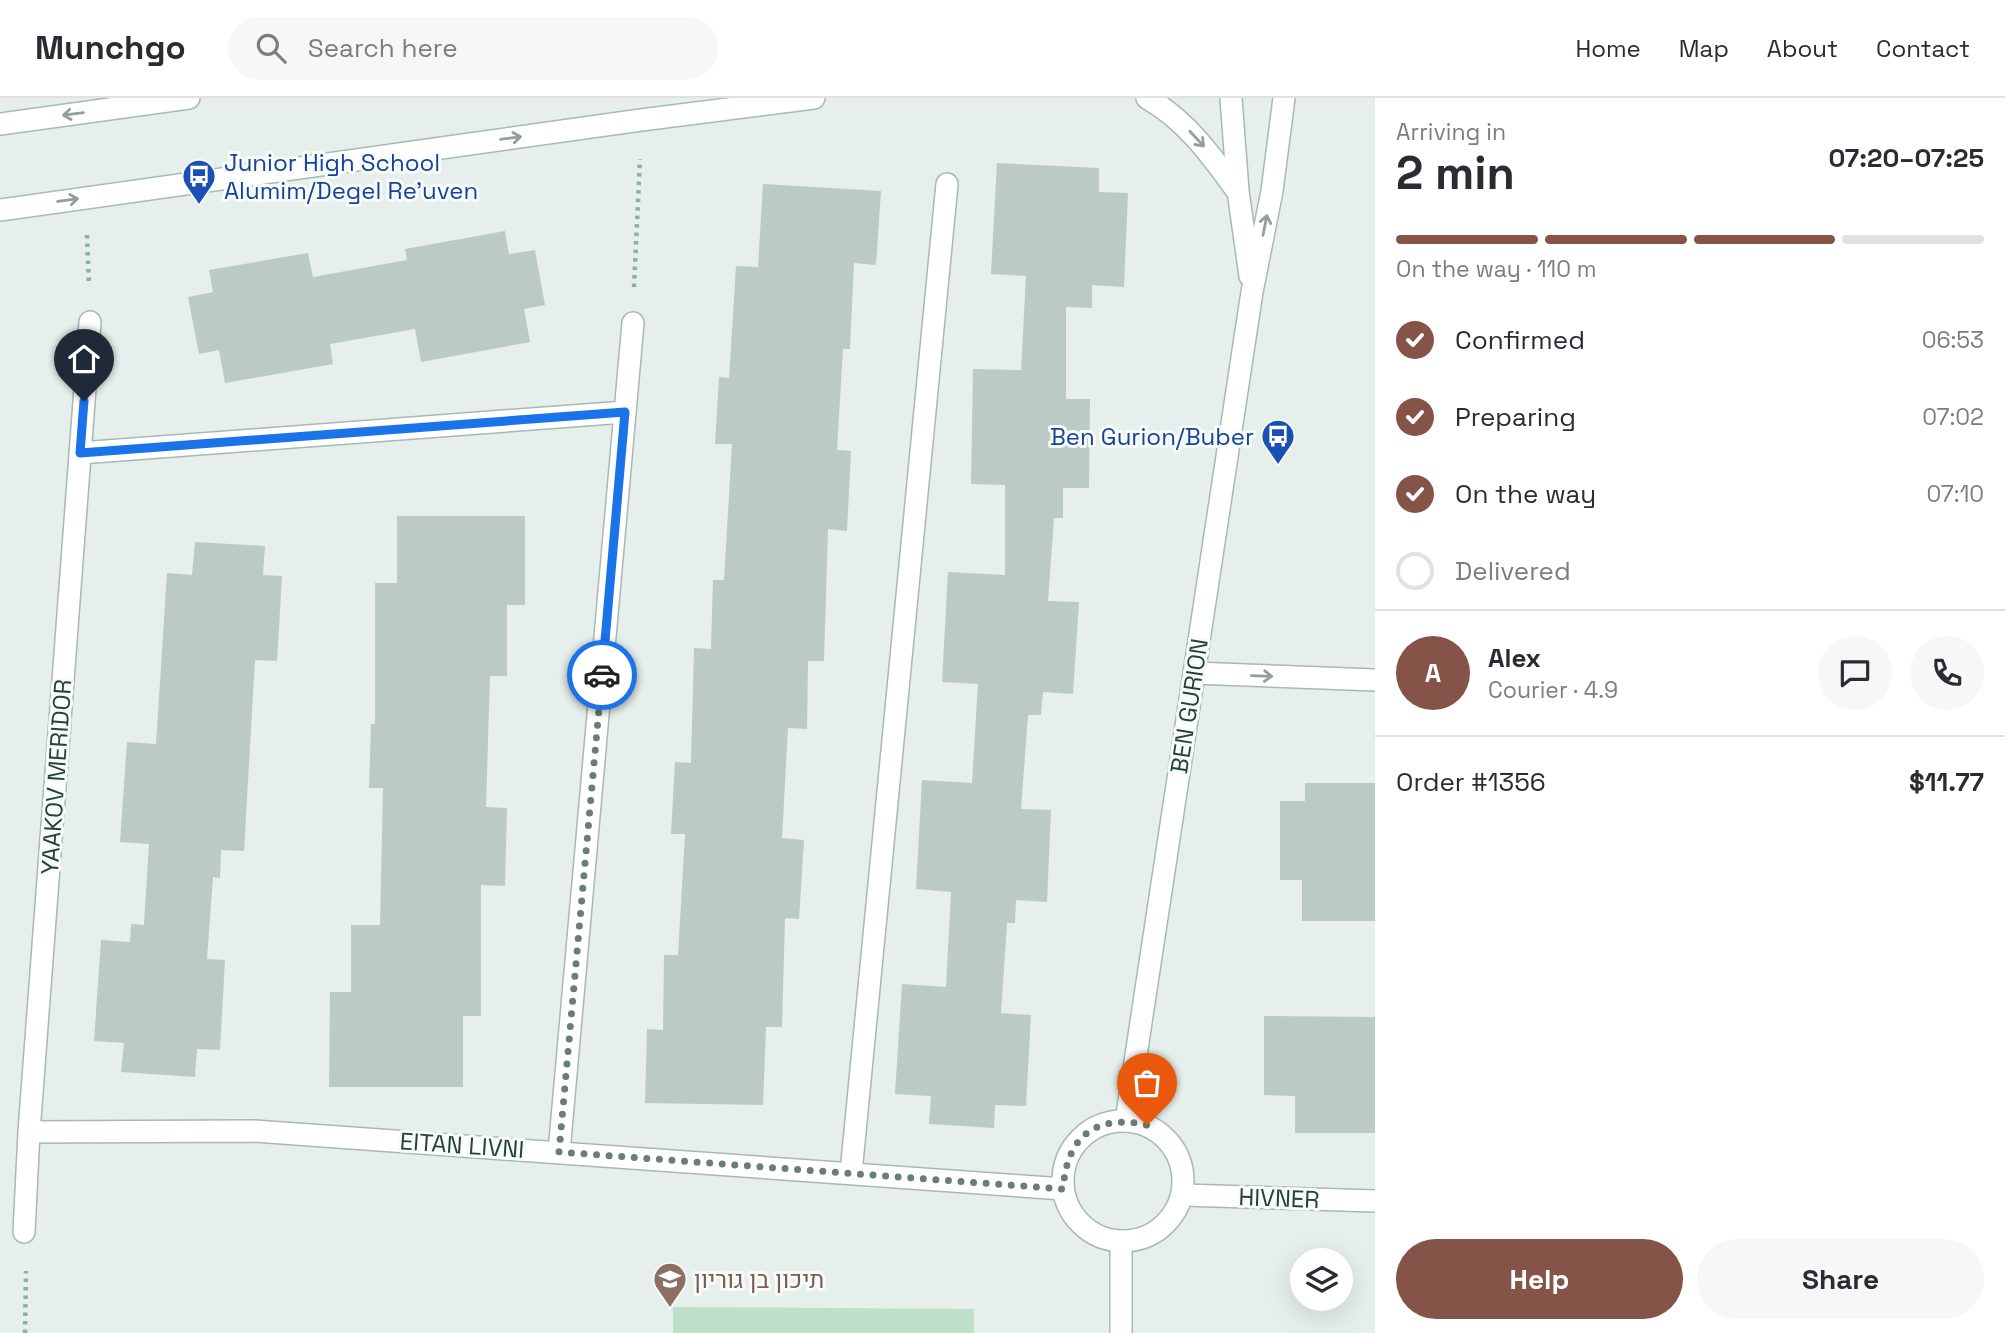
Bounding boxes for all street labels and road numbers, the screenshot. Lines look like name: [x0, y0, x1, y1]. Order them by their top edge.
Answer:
street label: BEN GURION: [1163, 636, 1215, 776]
street label: YAAKOV MERIDOR: [34, 678, 78, 876]
street label: EITAN LIVNI: [399, 1125, 525, 1165]
street label: HIVNER: [1238, 1181, 1320, 1215]

